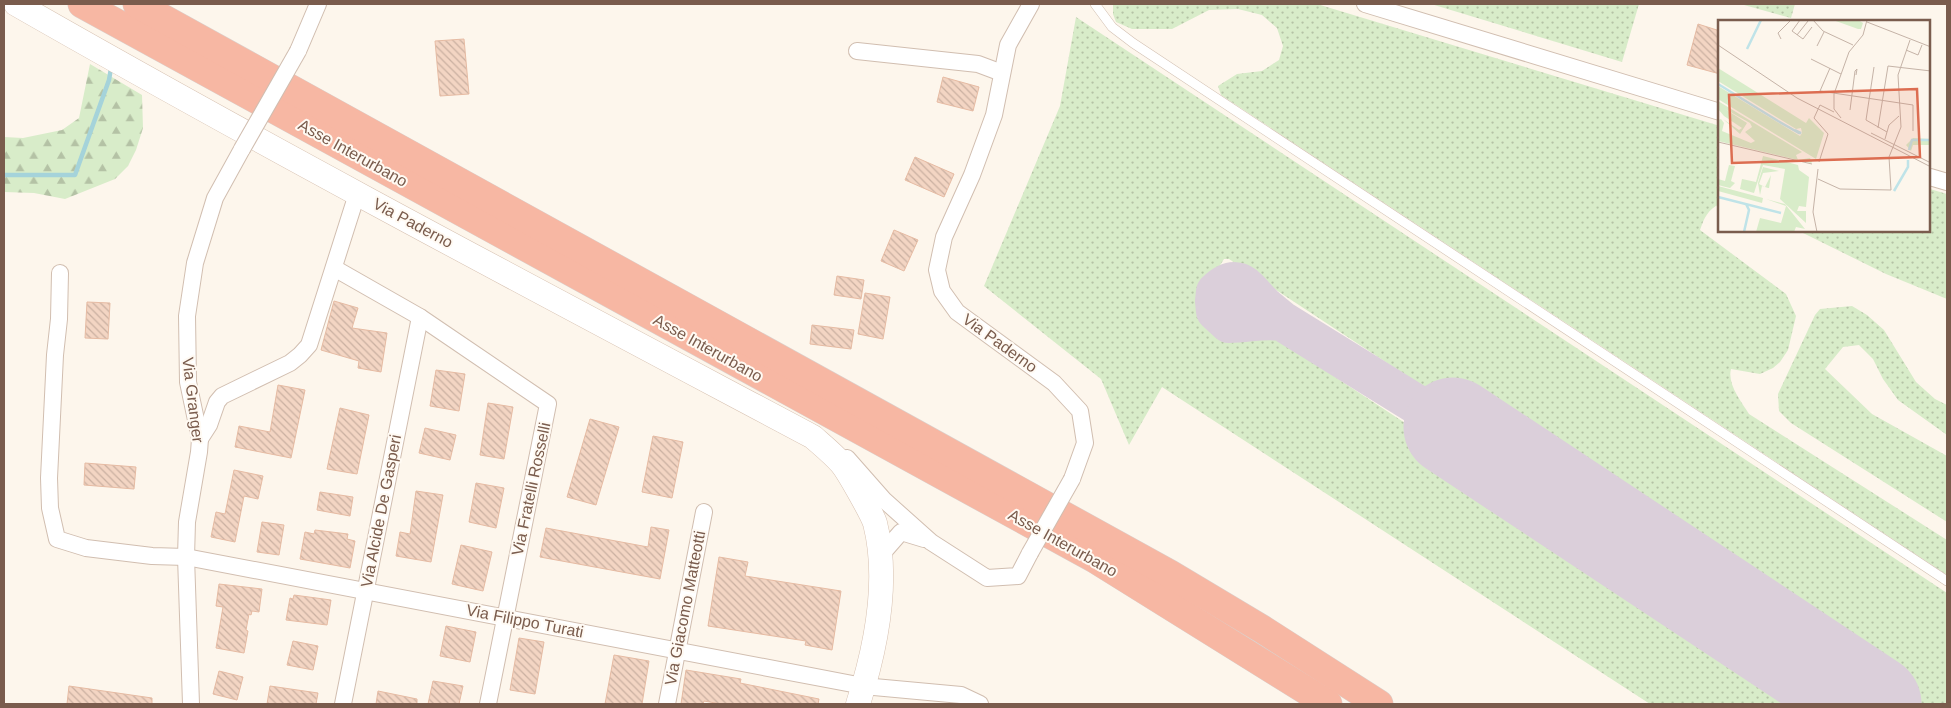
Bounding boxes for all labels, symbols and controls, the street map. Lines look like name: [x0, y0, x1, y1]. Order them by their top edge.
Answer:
inset map: [1718, 20, 1931, 232]
street label: Asse Interurbano: [296, 116, 410, 190]
street label: Via Paderno: [370, 195, 456, 251]
street label: Via Paderno: [959, 310, 1041, 376]
street label: Asse Interurbano: [651, 311, 765, 385]
street label: Via Granger: [179, 356, 207, 444]
street label: Via Fratelli Rosselli: [509, 421, 553, 557]
street label: Via Alcide De Gasperi: [358, 433, 404, 589]
street label: Asse Interurbano: [1006, 506, 1120, 580]
street label: Via Giacomo Matteotti: [662, 529, 708, 687]
street label: Via Filippo Turati: [465, 601, 585, 641]

